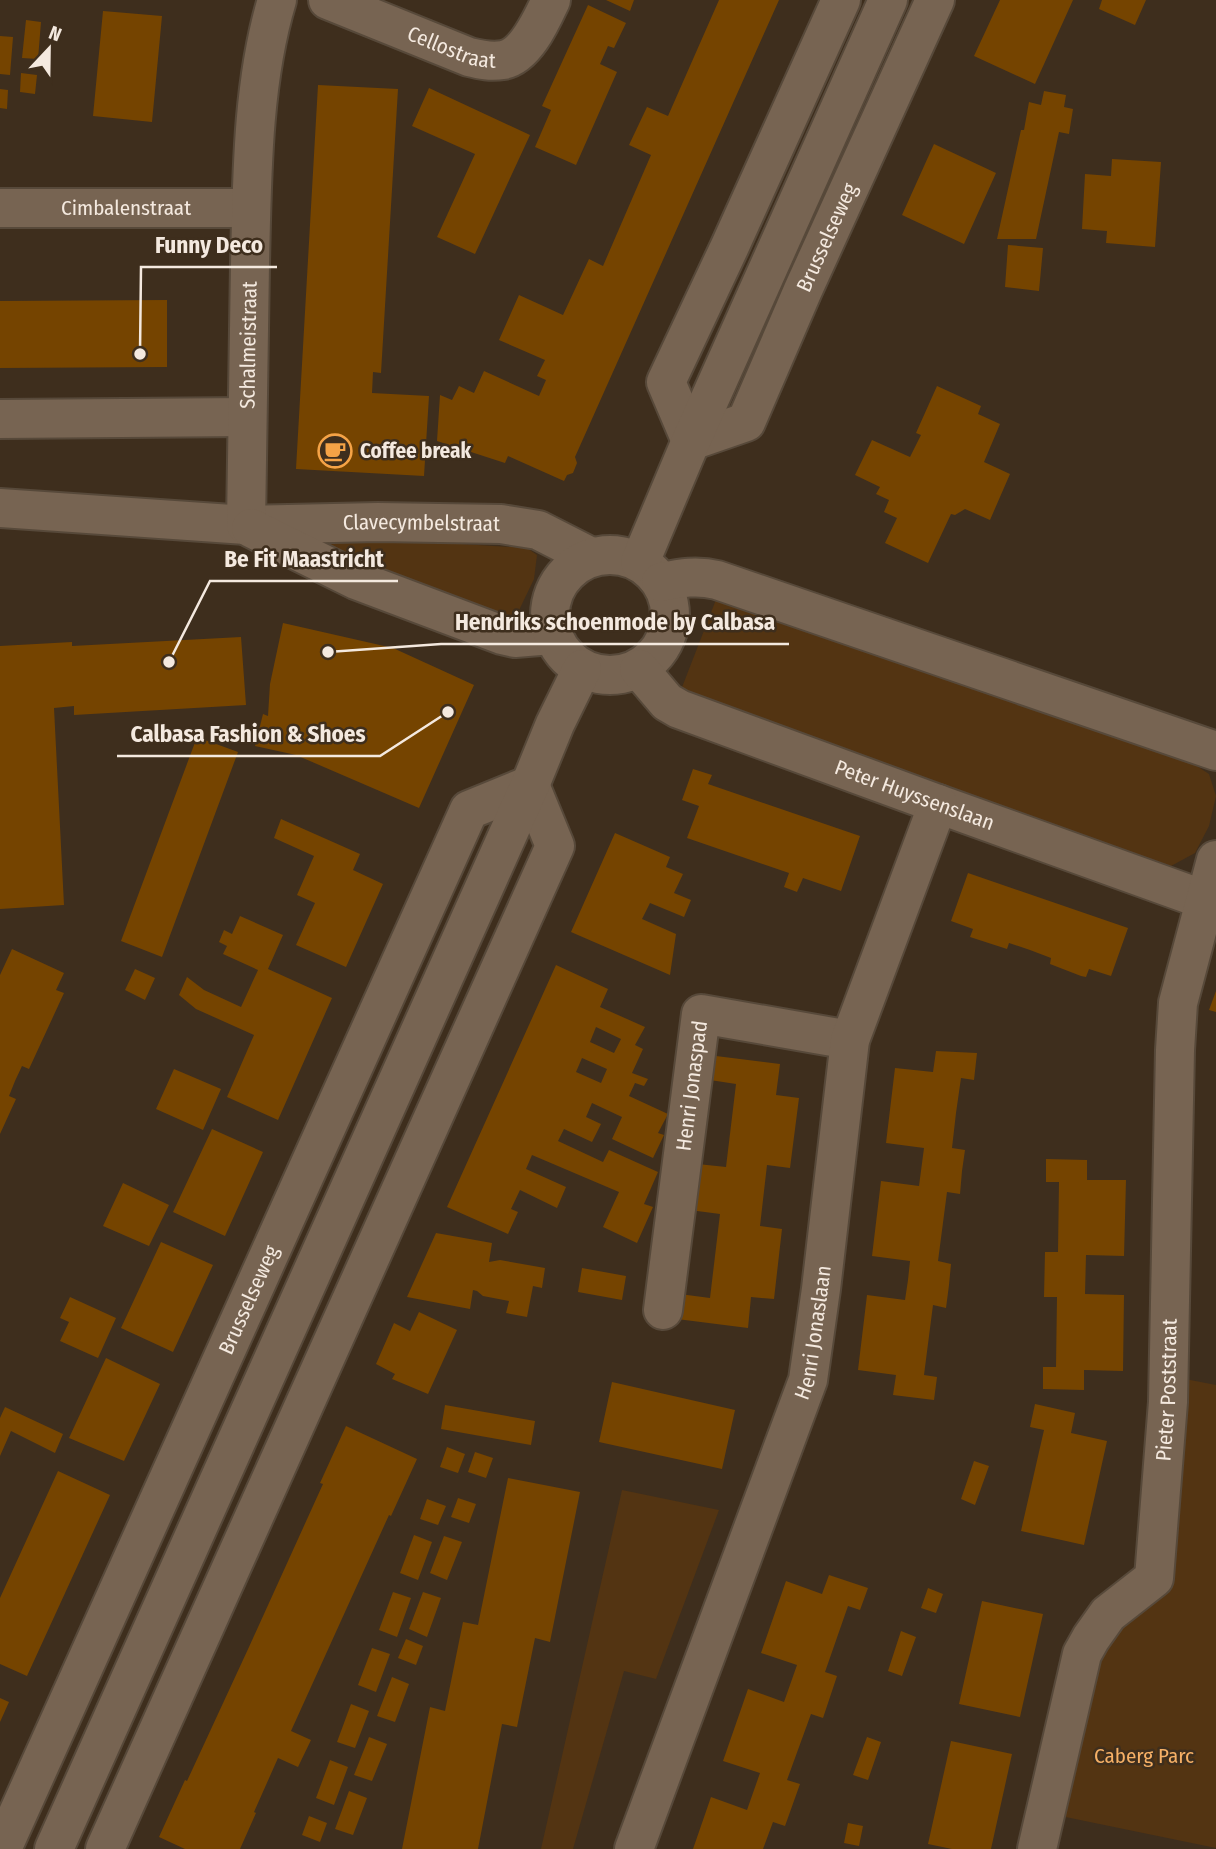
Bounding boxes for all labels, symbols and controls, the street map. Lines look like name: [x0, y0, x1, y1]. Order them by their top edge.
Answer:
north arrow: [14, 14, 84, 84]
street label: Cellostraat: [404, 20, 496, 74]
text: N: [46, 21, 65, 46]
street label: Brusselseweg: [791, 179, 863, 296]
street label: Cimbalenstraat: [61, 195, 191, 221]
callout: Funny Deco: [141, 223, 277, 267]
text: Funny Deco: [155, 231, 263, 259]
street label: Schalmeistraat: [234, 281, 263, 409]
cafe icon: Coffee break: [316, 432, 354, 470]
place label: Coffee break: [360, 438, 471, 464]
street label: Clavecymbelstraat: [343, 509, 500, 537]
callout: Be Fit Maastricht: [210, 537, 398, 581]
text: Be Fit Maastricht: [224, 545, 385, 573]
callout: Hendriks schoenmode by Calbasa: [441, 600, 789, 644]
text: Hendriks schoenmode by Calbasa: [455, 608, 775, 636]
callout: Calbasa Fashion & Shoes: [117, 712, 380, 756]
text: Calbasa Fashion & Shoes: [130, 720, 366, 748]
street label: Peter Huyssenslaan: [831, 754, 998, 836]
street label: Henri Jonaspad: [671, 1019, 713, 1153]
street label: Brusselseweg: [213, 1241, 285, 1359]
street label: Henri Jonaslaan: [789, 1264, 837, 1403]
street label: Pieter Poststraat: [1150, 1318, 1183, 1462]
park label: Caberg Parc: [1094, 1743, 1194, 1769]

